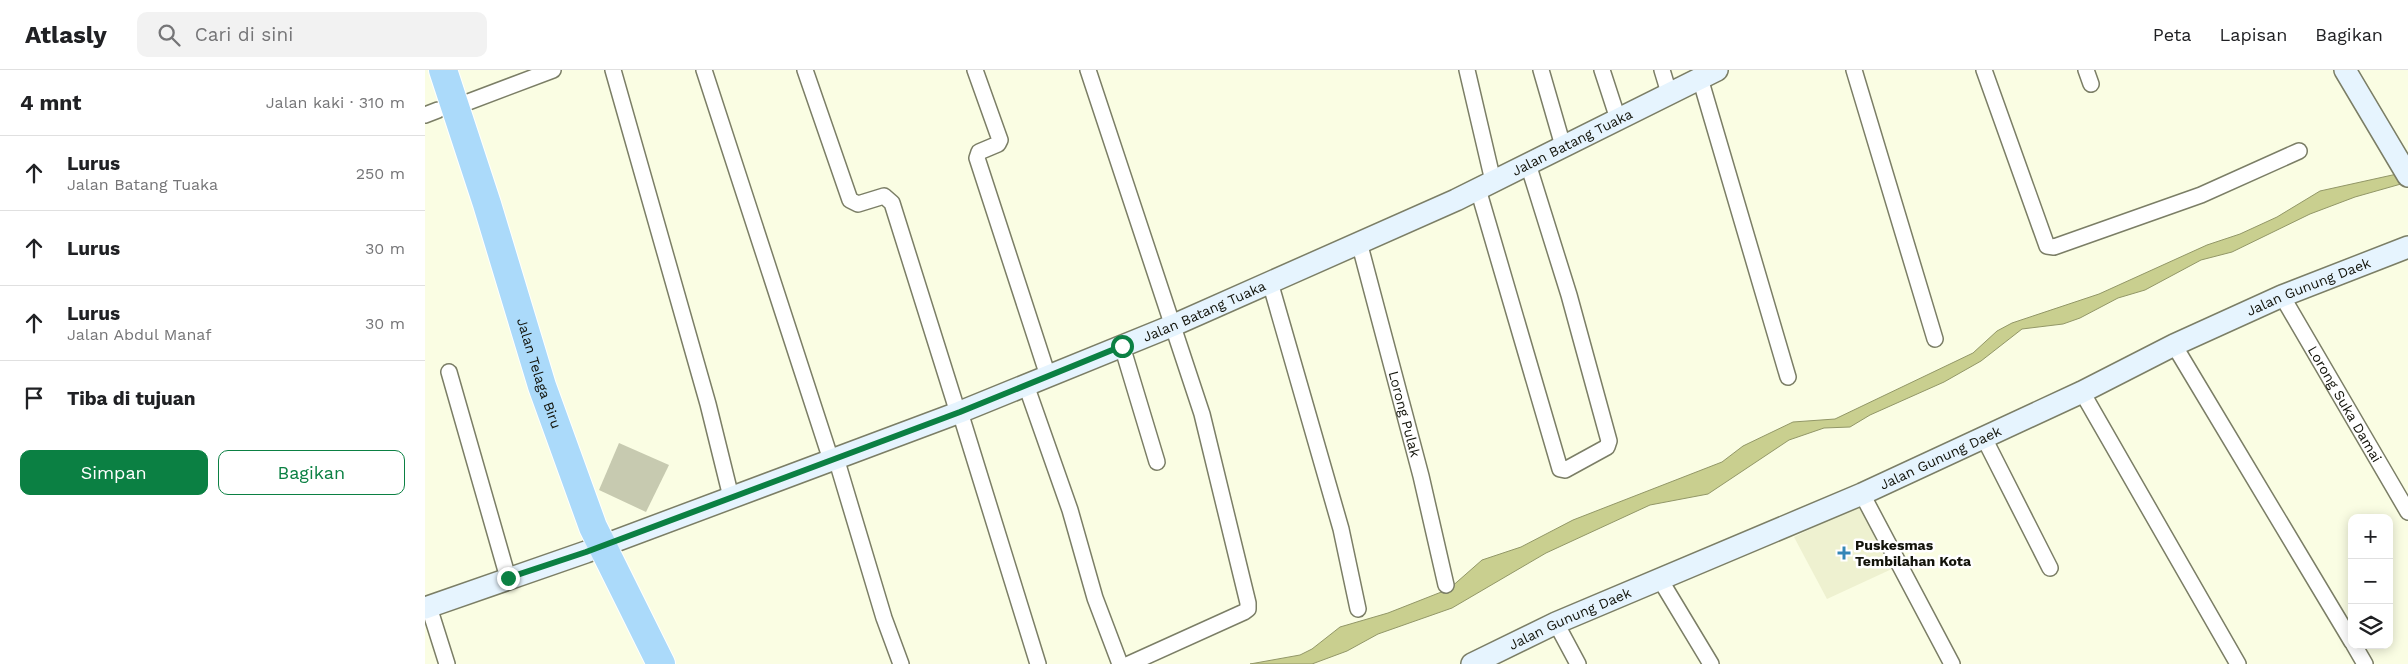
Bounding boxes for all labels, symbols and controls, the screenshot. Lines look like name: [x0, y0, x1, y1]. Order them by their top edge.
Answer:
search box: [137, 12, 487, 57]
text: Atlasly: [25, 21, 107, 49]
icon: search: [155, 21, 183, 49]
text: Cari di sini: [195, 23, 293, 46]
text: Peta: [2153, 24, 2191, 45]
text: Lapisan: [2219, 24, 2287, 45]
text: Bagikan: [2315, 24, 2383, 45]
text: 4 mnt: [20, 90, 81, 115]
text: Jalan kaki · 310 m: [266, 93, 405, 112]
street label: Jalan Batang Tuaka: [1509, 105, 1635, 179]
text: Lurus: [67, 152, 120, 175]
icon: ahead: [20, 159, 48, 187]
text: 250 m: [356, 164, 405, 183]
text: Jalan Batang Tuaka: [67, 175, 218, 194]
icon: ahead: [20, 234, 48, 262]
text: Lurus: [67, 237, 120, 260]
text: 30 m: [365, 239, 405, 258]
street label: Jalan Gunung Daek: [2244, 254, 2373, 319]
street label: Jalan Batang Tuaka: [1140, 277, 1268, 345]
text: Lurus: [67, 302, 120, 325]
icon: ahead: [20, 309, 48, 337]
text: 30 m: [365, 314, 405, 333]
street label: Jalan Telaga Biru: [514, 316, 565, 431]
text: Jalan Abdul Manaf: [67, 325, 212, 344]
route start: [1111, 335, 1134, 358]
street label: Lorong Suka Damai: [2305, 343, 2385, 465]
street label: Lorong Pulak: [1385, 369, 1424, 459]
icon: arrive: [20, 384, 48, 412]
text: Tiba di tujuan: [67, 387, 196, 410]
street label: Jalan Gunung Daek: [1877, 423, 2004, 493]
button: Simpan: [20, 450, 208, 495]
button: Bagikan: [218, 450, 405, 495]
map controls: [2348, 514, 2393, 649]
button: +: [2348, 514, 2393, 559]
place label: Puskesmas Tembilahan Kota: [1855, 537, 1972, 569]
marker: Puskesmas Tembilahan Kota: [1837, 546, 1851, 560]
button: −: [2348, 559, 2393, 604]
route end: [497, 567, 520, 590]
street label: Jalan Gunung Daek: [1506, 584, 1634, 653]
button: layers: [2348, 604, 2393, 649]

